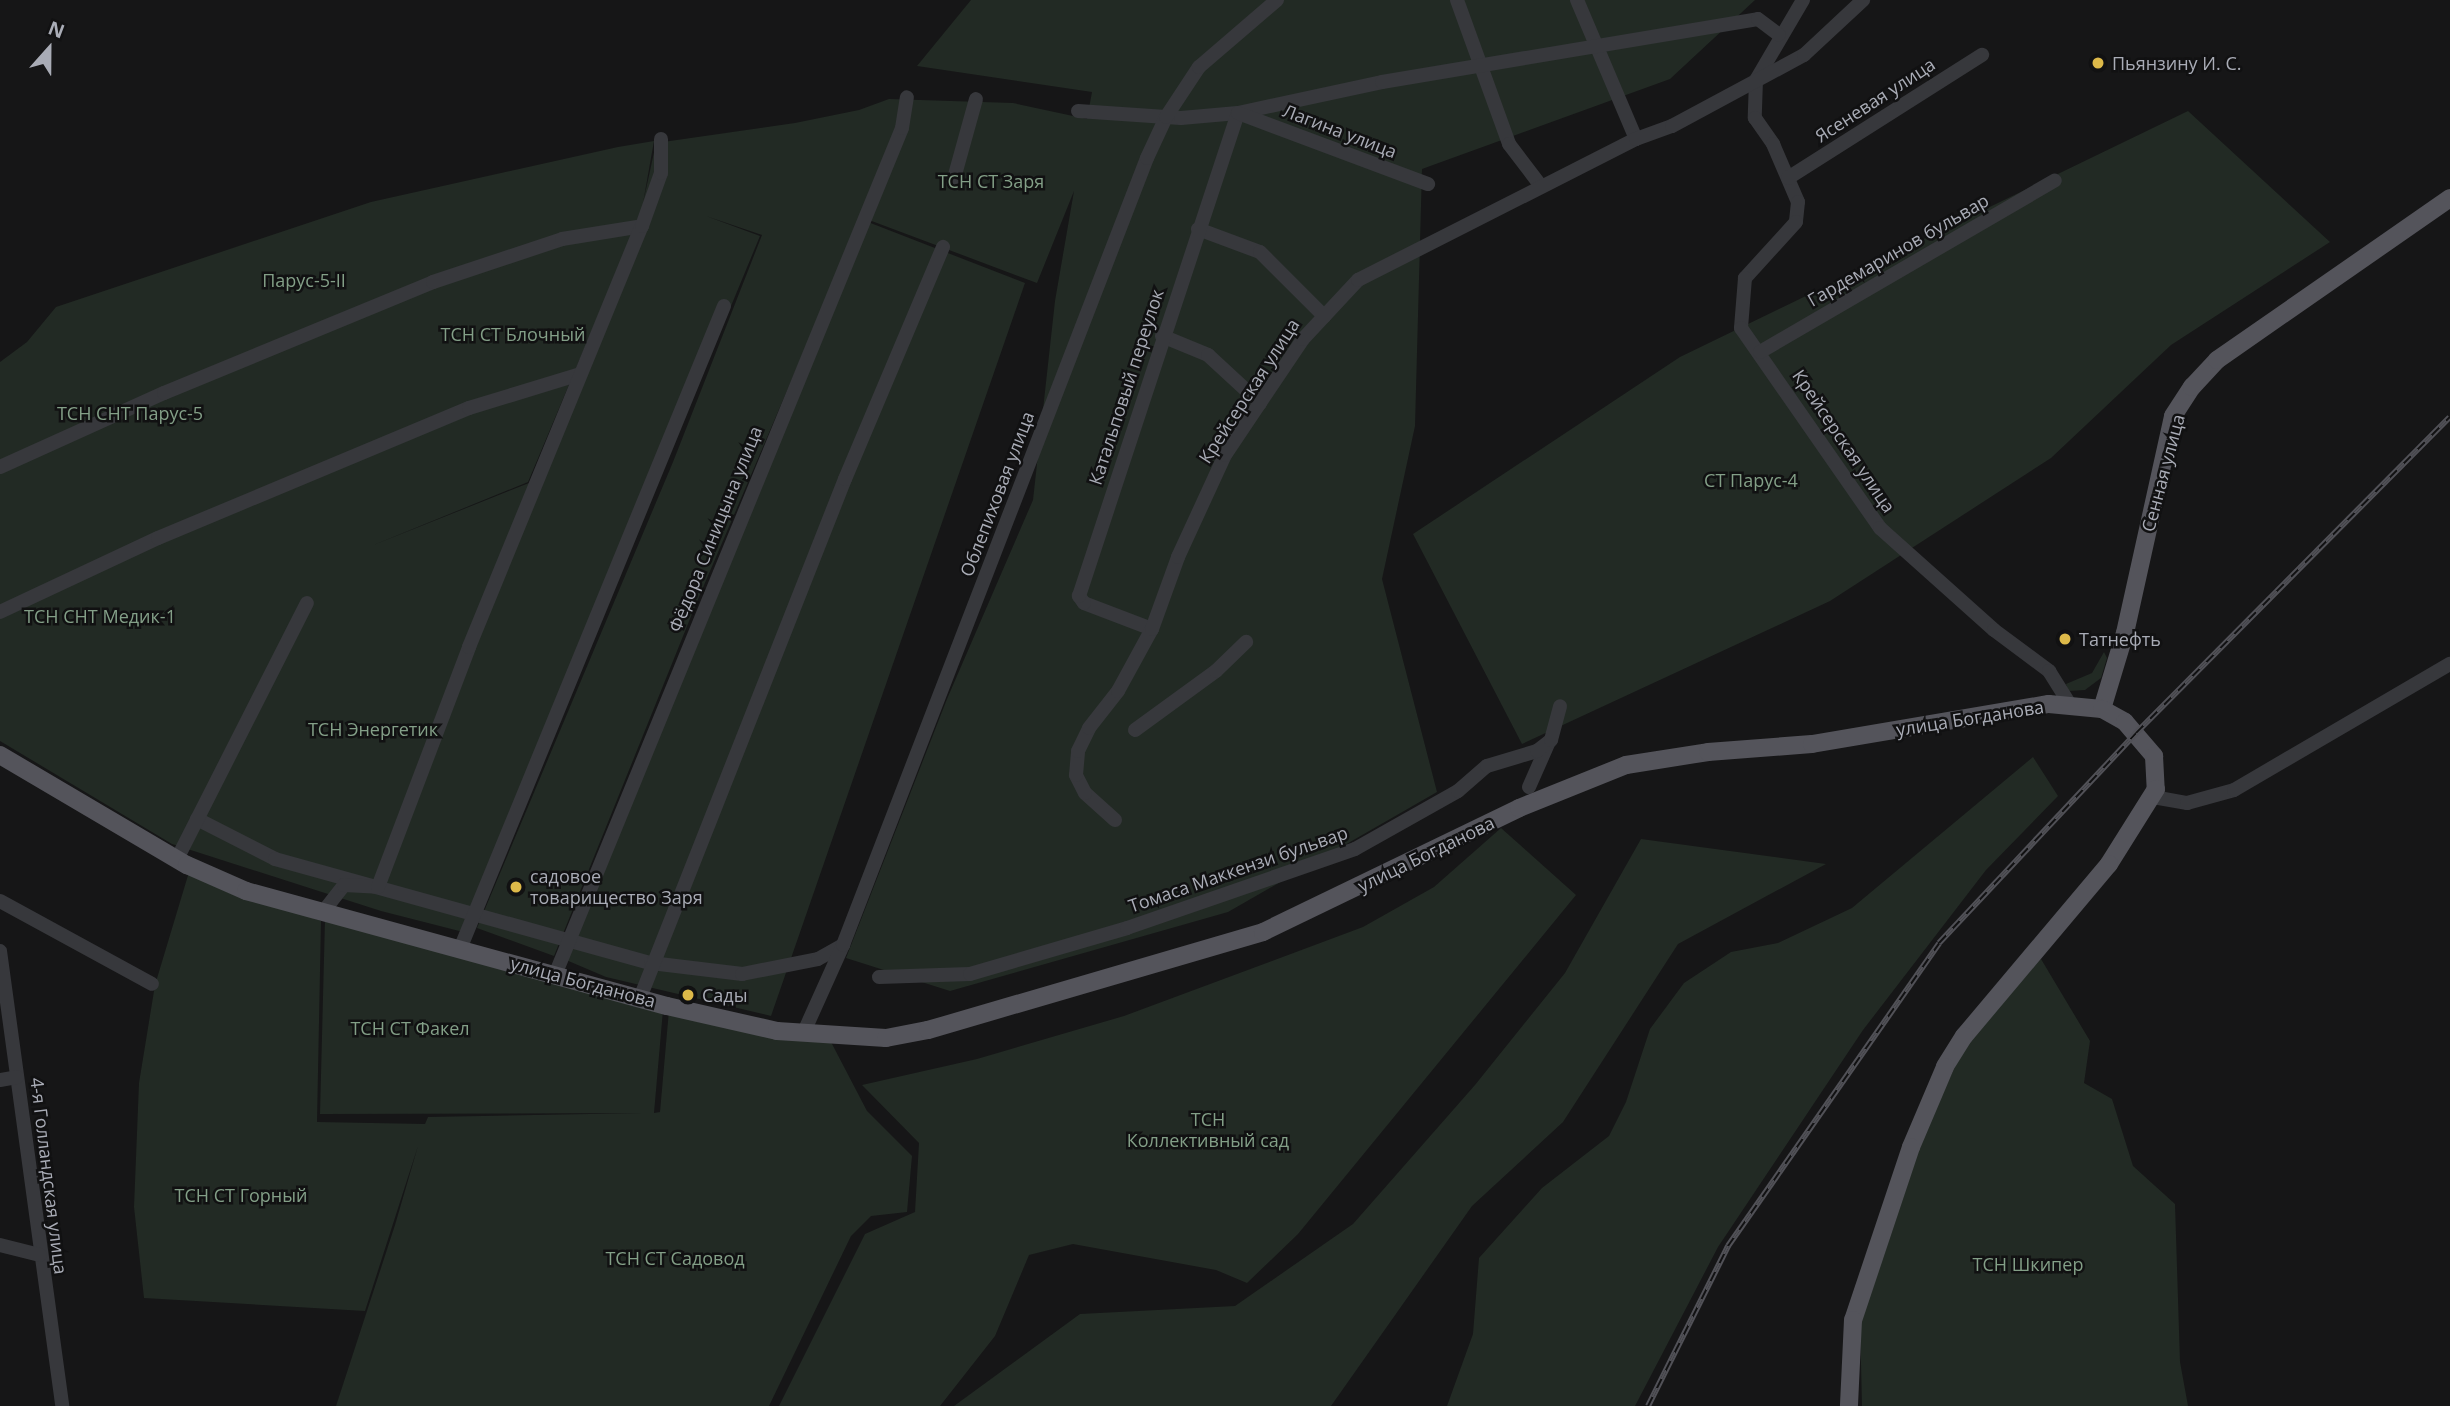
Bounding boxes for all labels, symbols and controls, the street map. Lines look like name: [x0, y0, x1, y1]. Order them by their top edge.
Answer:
north arrow: [14, 14, 84, 84]
text: N: [45, 14, 68, 44]
place label: Пьянзину И. С.: [2112, 52, 2241, 74]
street label: Ясеневая улица: [1811, 53, 1939, 147]
marker: Пьянзину И. С.: [2090, 55, 2106, 71]
street label: Лагина улица: [1280, 99, 1400, 163]
park label: ТСН СТ Заря: [938, 170, 1044, 192]
street label: Гардемаринов бульвар: [1804, 189, 1992, 311]
park label: Парус-5-II: [262, 269, 346, 291]
street label: Катальповый переулок: [1084, 286, 1168, 488]
street label: Крейсерская улица: [1194, 315, 1304, 467]
park label: ТСН СТ Блочный: [441, 323, 585, 345]
street label: Крейсерская улица: [1788, 365, 1900, 517]
park label: ТСН СНТ Парус-5: [57, 402, 203, 424]
street label: Облепиховая улица: [956, 408, 1038, 580]
street label: Сенная улица: [2137, 412, 2189, 534]
street label: Фёдора Синицына улица: [664, 423, 766, 635]
park label: СТ Парус-4: [1704, 469, 1798, 491]
park label: ТСН СНТ Медик-1: [24, 605, 176, 627]
place label: Татнефть: [2079, 628, 2161, 650]
marker: Татнефть: [2057, 631, 2073, 647]
street label: улица Богданова: [1895, 696, 2045, 740]
park label: ТСН Энергетик: [308, 718, 438, 740]
street label: улица Богданова: [1354, 812, 1498, 896]
street label: Томаса Маккензи бульвар: [1126, 821, 1350, 917]
place label: садовое товарищество Заря: [530, 866, 703, 908]
marker: садовое товарищество Заря: [508, 879, 524, 895]
street label: улица Богданова: [508, 952, 658, 1012]
place label: Сады: [702, 984, 748, 1006]
marker: Сады: [680, 987, 696, 1003]
park label: ТСН СТ Факел: [350, 1017, 470, 1039]
street label: 4-я Голландская улица: [26, 1076, 72, 1276]
park label: ТСН Коллективный сад: [1127, 1109, 1289, 1152]
park label: ТСН СТ Горный: [175, 1184, 307, 1206]
park label: ТСН СТ Садовод: [605, 1247, 745, 1269]
park label: ТСН Шкипер: [1973, 1253, 2083, 1275]

